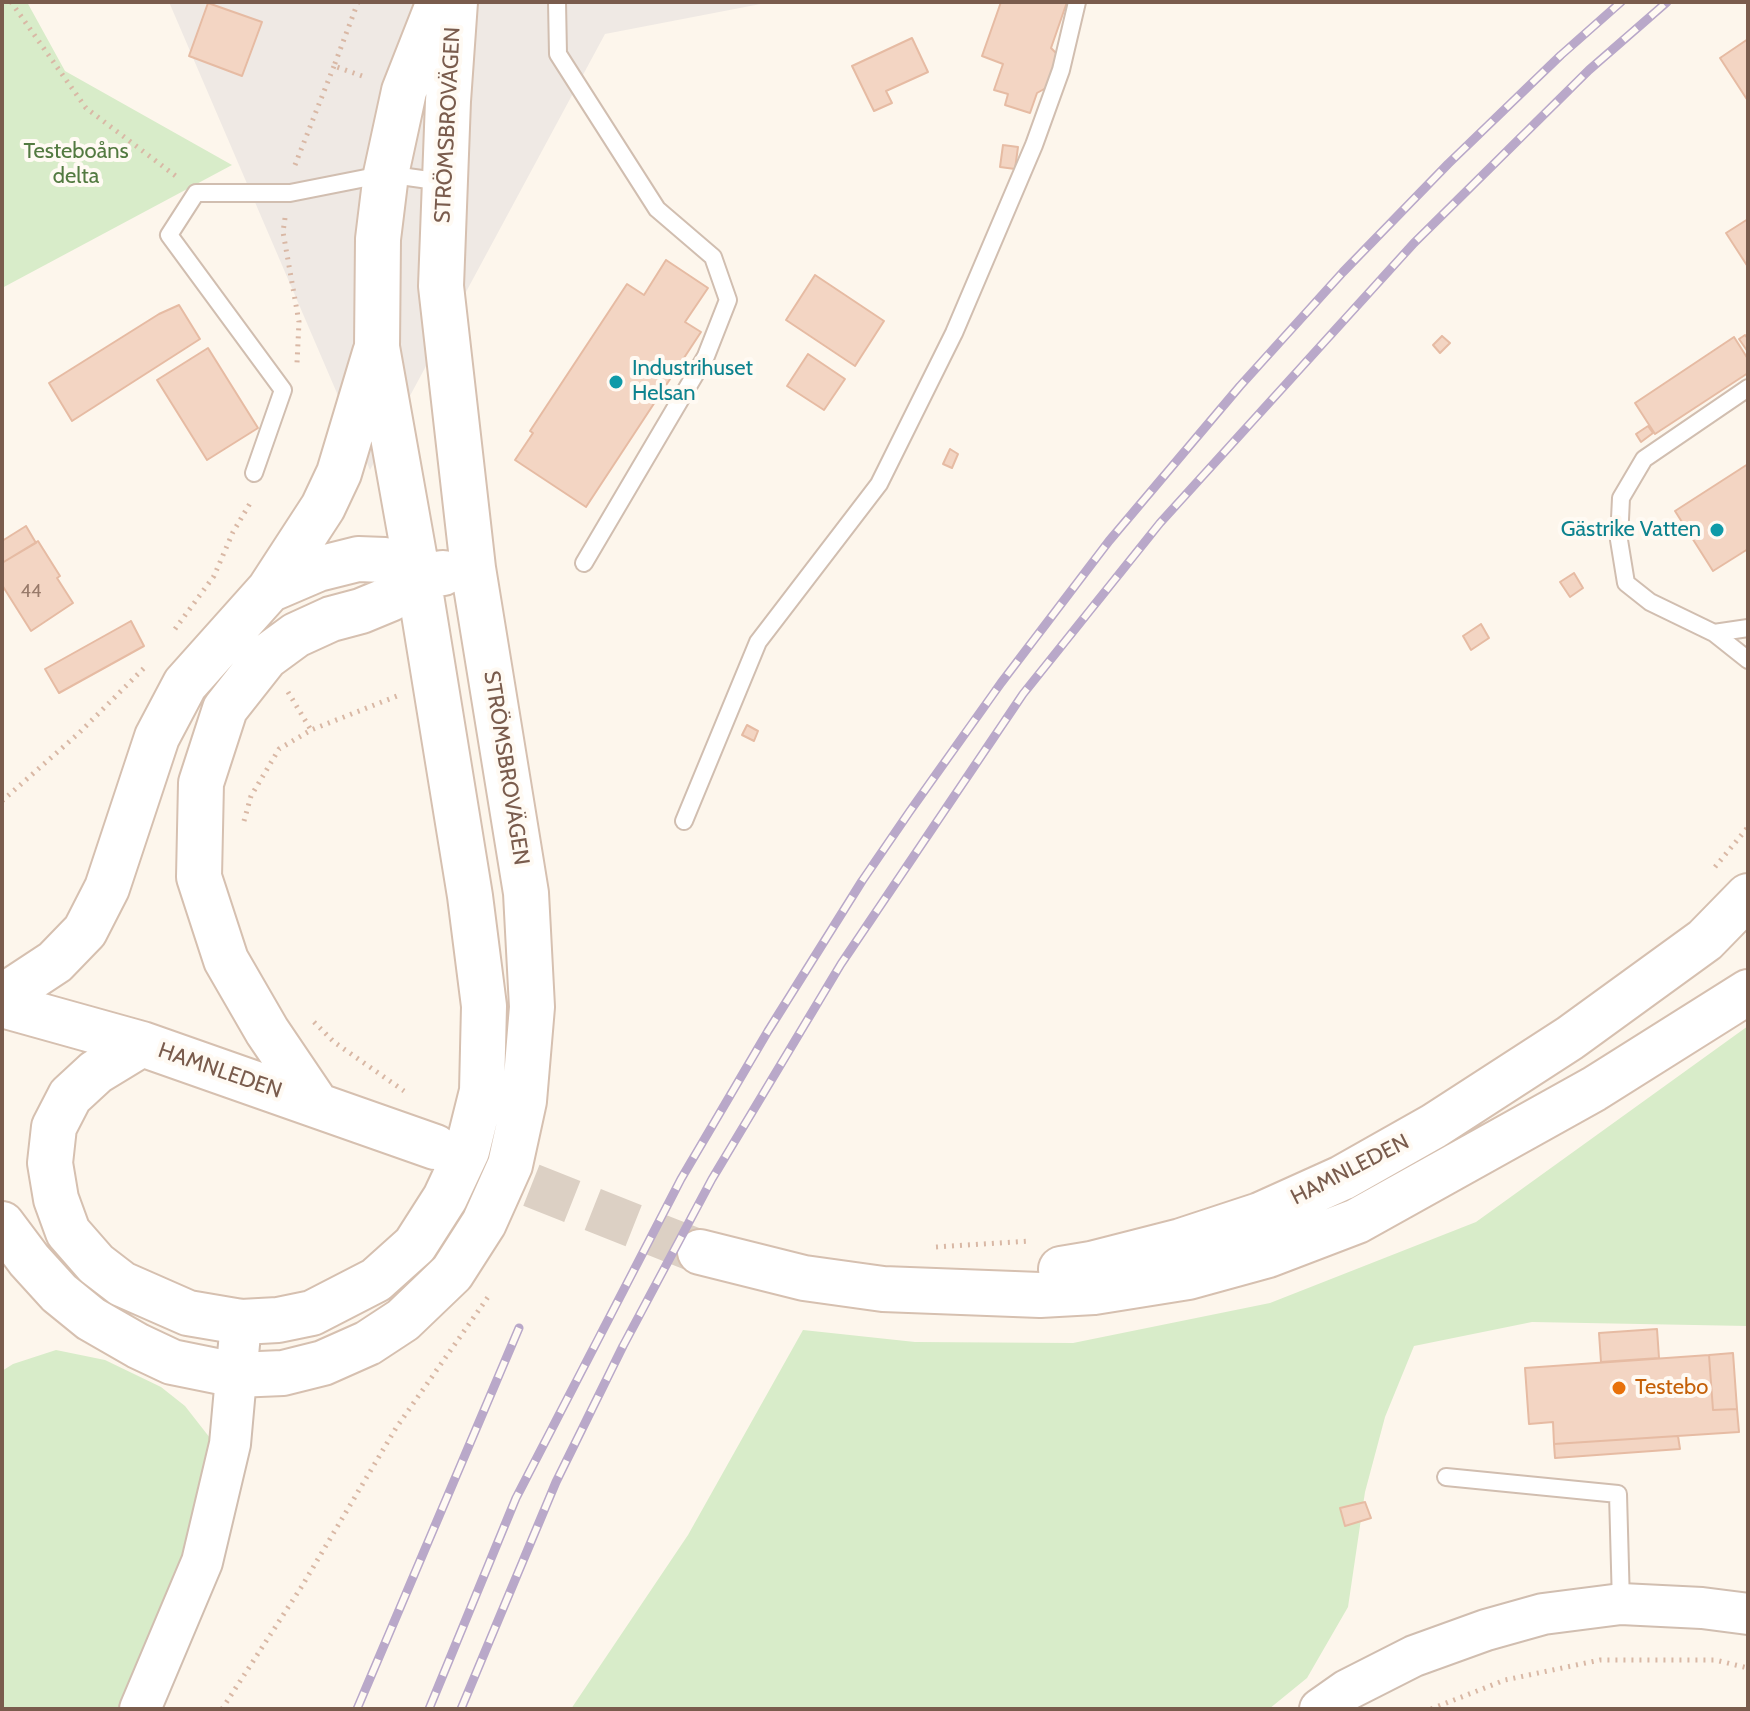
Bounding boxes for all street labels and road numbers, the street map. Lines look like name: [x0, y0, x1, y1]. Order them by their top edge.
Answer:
street label: STRÖMSBROVÄGEN: [430, 26, 466, 224]
street label: STRÖMSBROVÄGEN: [478, 669, 534, 867]
street label: HAMNLEDEN: [155, 1037, 285, 1105]
street label: HAMNLEDEN: [1286, 1129, 1414, 1211]

